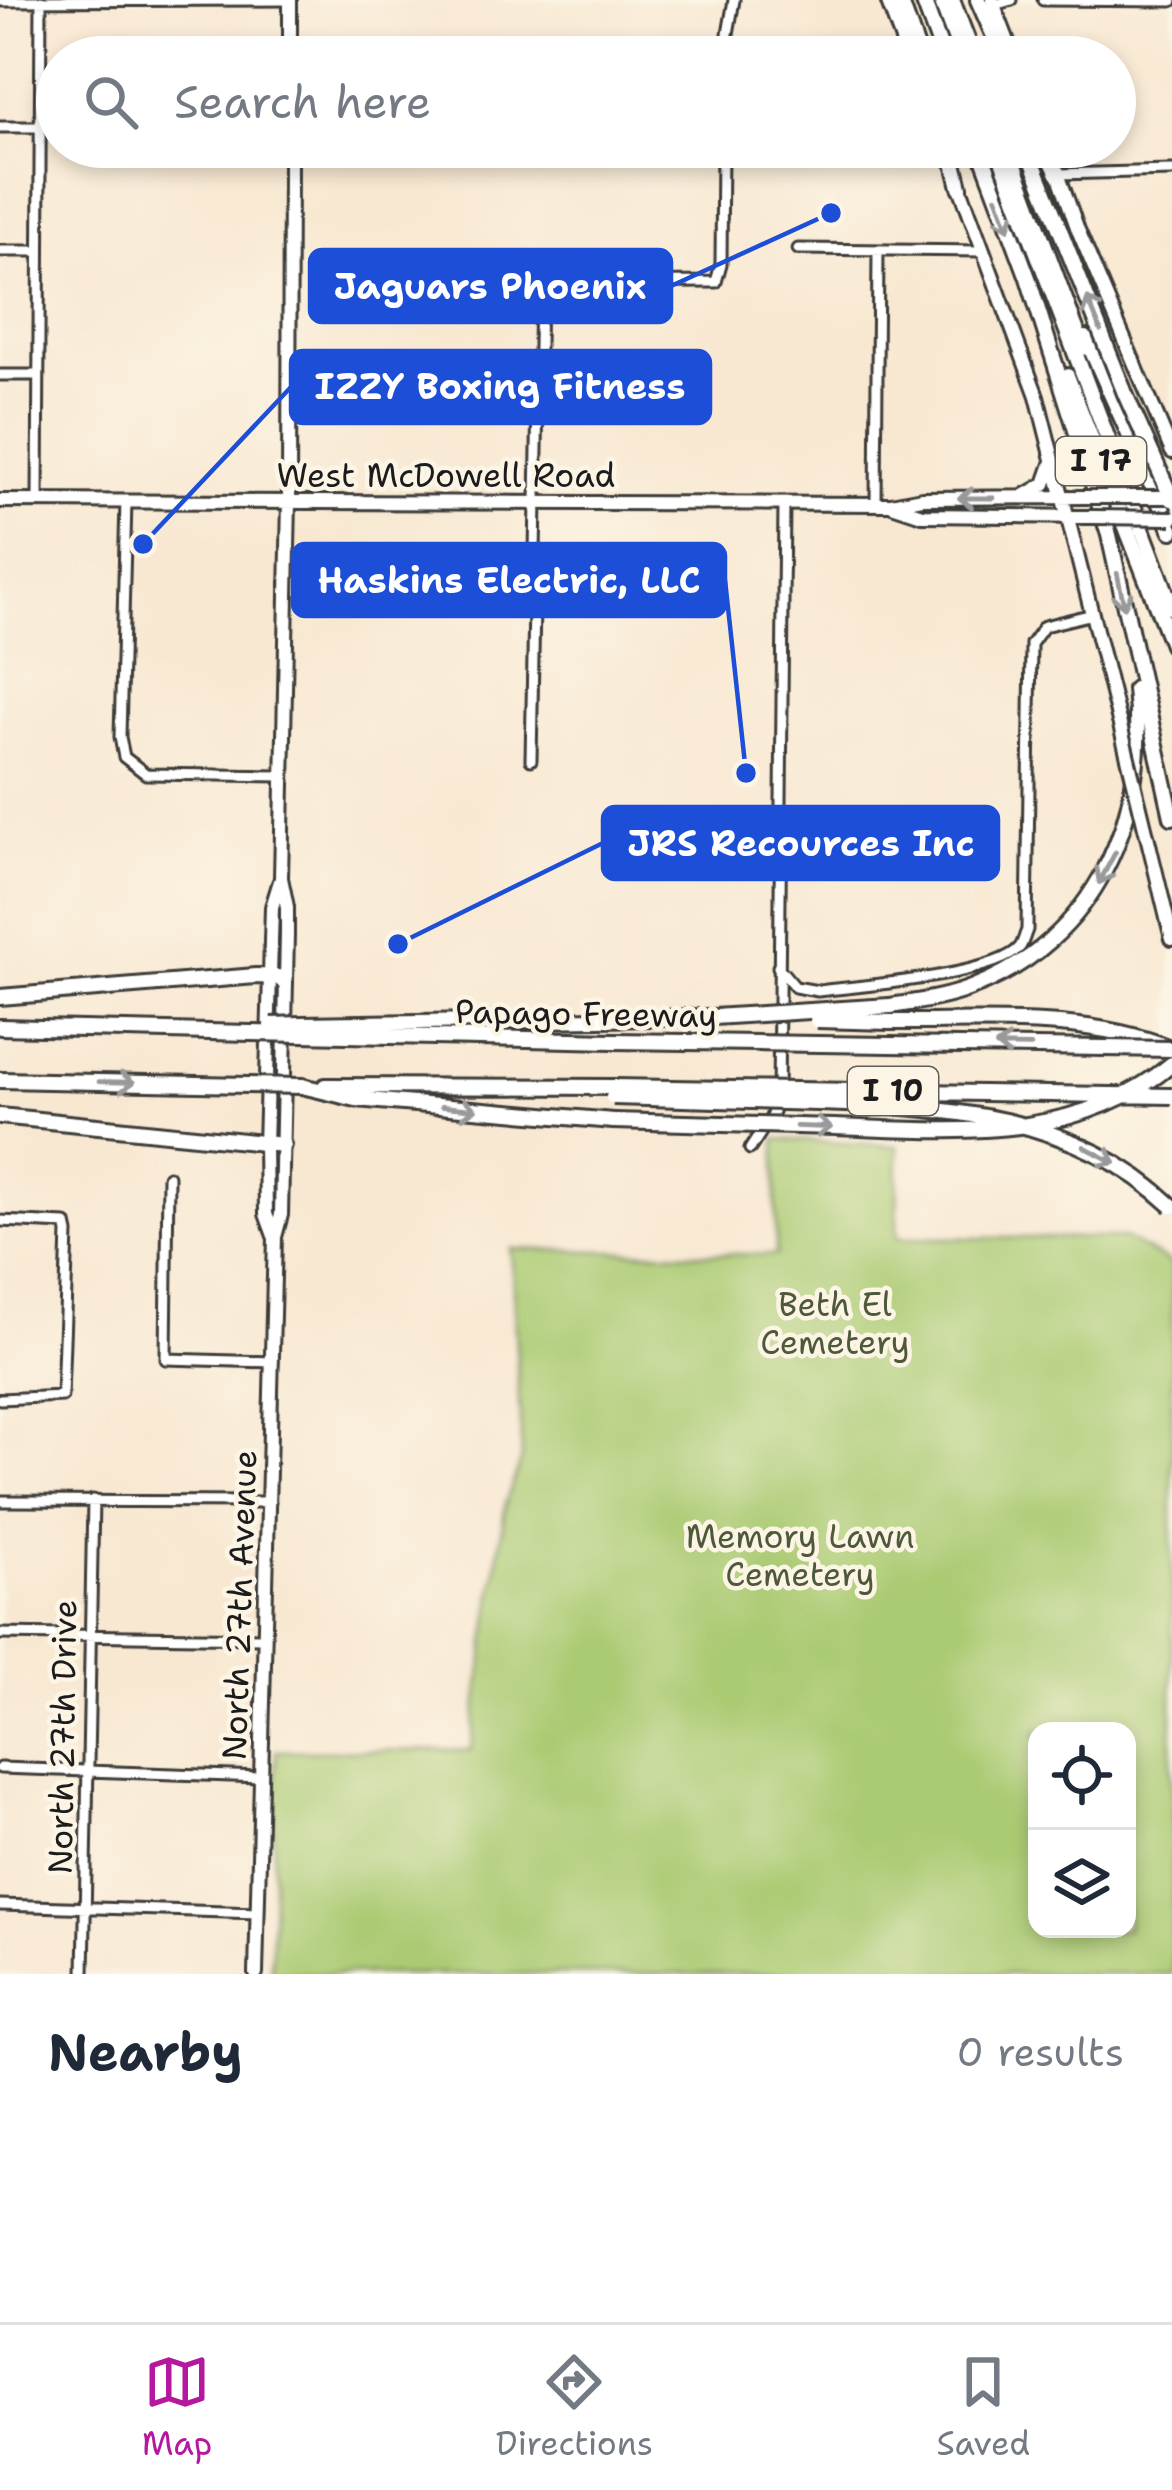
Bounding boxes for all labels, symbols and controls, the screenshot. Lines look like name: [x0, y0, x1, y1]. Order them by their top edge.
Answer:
search box: [36, 36, 1136, 168]
icon: search: [78, 69, 144, 135]
text: Search here: [174, 72, 431, 132]
one-way arrow: [994, 193, 1016, 230]
callout: Jaguars Phoenix: [310, 250, 671, 322]
text: Jaguars Phoenix: [334, 262, 646, 311]
one-way arrow: [1081, 297, 1103, 334]
callout: IZZY Boxing Fitness: [291, 351, 710, 423]
text: IZZY Boxing Fitness: [315, 362, 685, 411]
road number: I 17: [1056, 437, 1146, 485]
street label: West McDowell Road: [277, 453, 615, 498]
one-way arrow: [957, 486, 996, 509]
callout: Haskins Electric, LLC: [293, 544, 725, 616]
text: Haskins Electric, LLC: [317, 556, 701, 605]
one-way arrow: [1111, 572, 1134, 610]
callout: JRS Recources Inc: [603, 807, 998, 879]
text: JRS Recources Inc: [627, 819, 975, 868]
one-way arrow: [1094, 849, 1117, 885]
street label: Papago Freeway: [454, 989, 718, 1038]
one-way arrow: [994, 1035, 1033, 1058]
road number: I 10: [848, 1067, 938, 1115]
one-way arrow: [97, 1071, 136, 1094]
one-way arrow: [438, 1097, 477, 1120]
one-way arrow: [794, 1115, 833, 1138]
one-way arrow: [1081, 1144, 1116, 1167]
park label: Beth El Cemetery: [760, 1282, 910, 1365]
street label: North 27th Avenue: [212, 1449, 267, 1761]
park label: Memory Lawn Cemetery: [686, 1514, 914, 1597]
street label: North 27th Drive: [38, 1599, 87, 1875]
map controls: [1028, 1722, 1136, 1938]
button: locate: [1028, 1722, 1136, 1830]
button: layers: [1028, 1830, 1136, 1938]
text: Nearby: [48, 2018, 243, 2086]
text: 0 results: [957, 2026, 1124, 2078]
tab: Map: [142, 2349, 212, 2466]
tab: Directions: [496, 2349, 653, 2466]
tab: Saved: [937, 2349, 1030, 2466]

